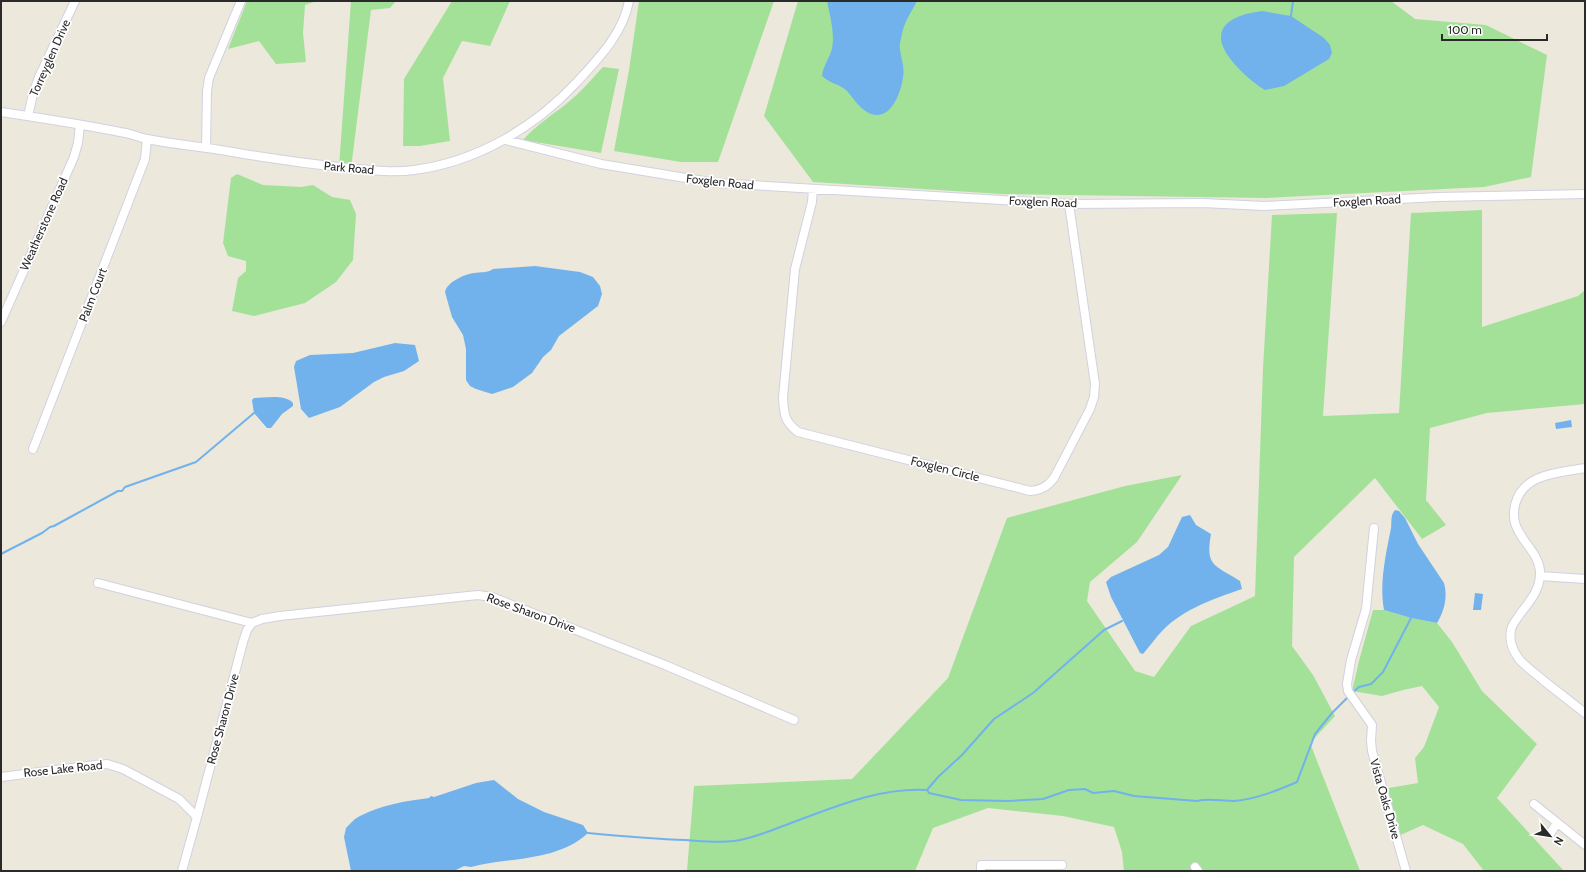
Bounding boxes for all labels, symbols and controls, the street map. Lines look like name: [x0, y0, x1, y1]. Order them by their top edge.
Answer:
scale bar: [1442, 16, 1547, 42]
street label: Torreyglen Drive: [26, 17, 73, 99]
text: 100 m: [1448, 22, 1482, 37]
street label: Park Road: [323, 158, 375, 177]
street label: Foxglen Road: [685, 170, 755, 193]
street label: Weatherstone Road: [16, 175, 71, 273]
street label: Foxglen Road: [1333, 191, 1401, 210]
street label: Foxglen Road: [1009, 193, 1077, 210]
street label: Palm Court: [75, 266, 110, 324]
street label: Foxglen Circle: [909, 453, 981, 484]
street label: Rose Sharon Drive: [485, 590, 578, 636]
street label: Rose Sharon Drive: [203, 672, 242, 766]
street label: Rose Lake Road: [23, 757, 103, 780]
street label: Vista Oaks Drive: [1367, 757, 1404, 841]
north arrow: [1530, 816, 1570, 856]
text: N: [1551, 834, 1567, 848]

